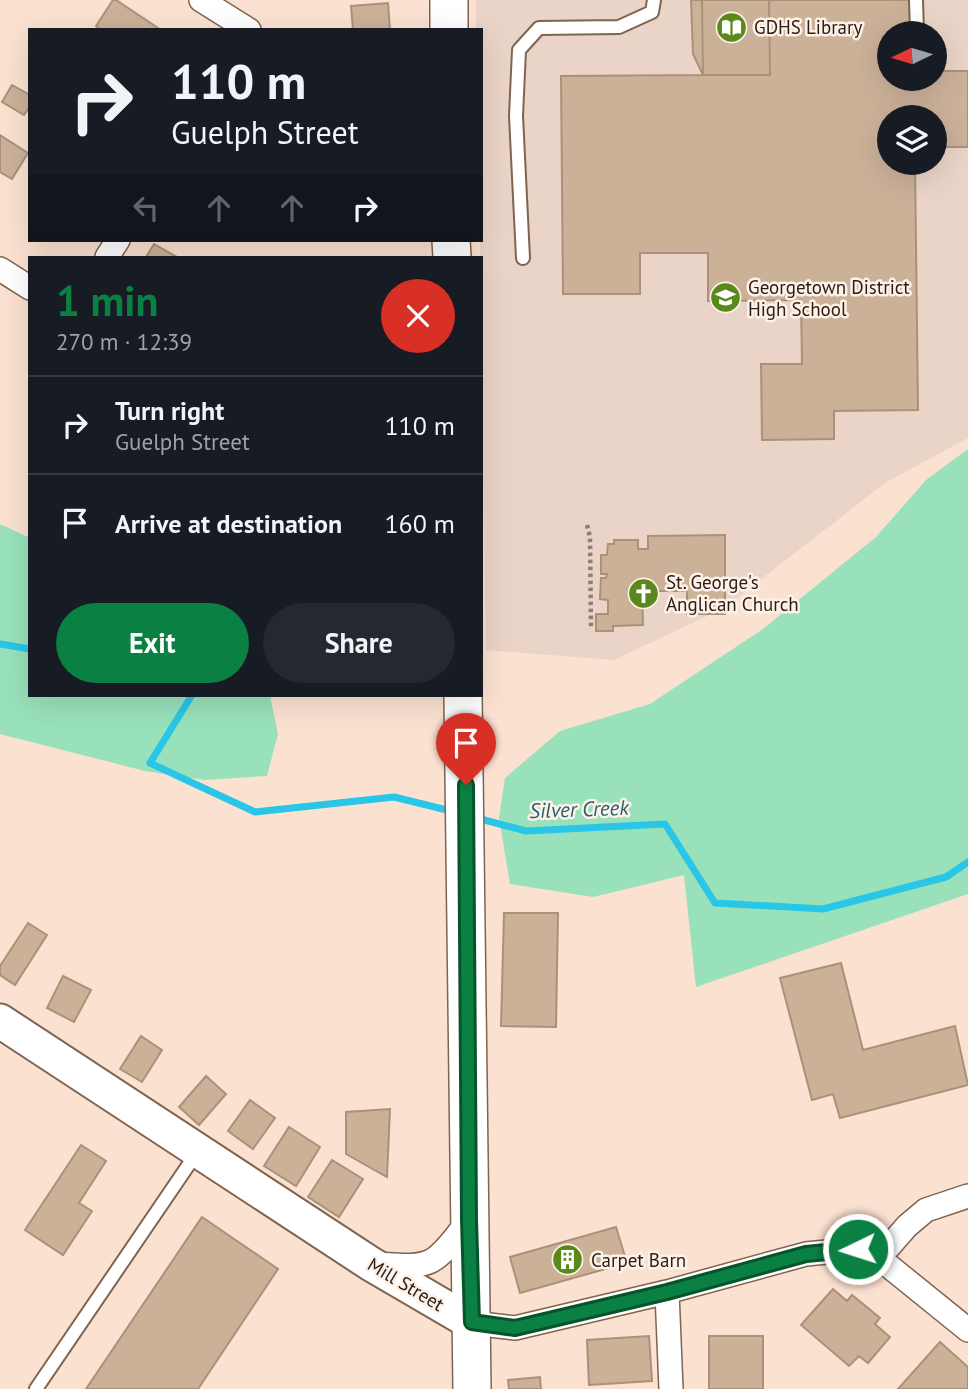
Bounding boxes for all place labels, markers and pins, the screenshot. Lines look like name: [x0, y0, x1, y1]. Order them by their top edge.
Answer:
library icon: GDHS Library: [714, 10, 748, 44]
place label: GDHS Library: [754, 15, 863, 39]
place label: Georgetown District High School: [748, 275, 910, 321]
school or university icon: Georgetown District High School: [708, 281, 742, 315]
place label: St. George's Anglican Church: [666, 570, 799, 616]
church icon: St. George's Anglican Church: [626, 576, 660, 610]
pin: [436, 713, 496, 785]
building icon: Carpet Barn: [551, 1243, 585, 1277]
place label: Carpet Barn: [591, 1248, 686, 1272]

